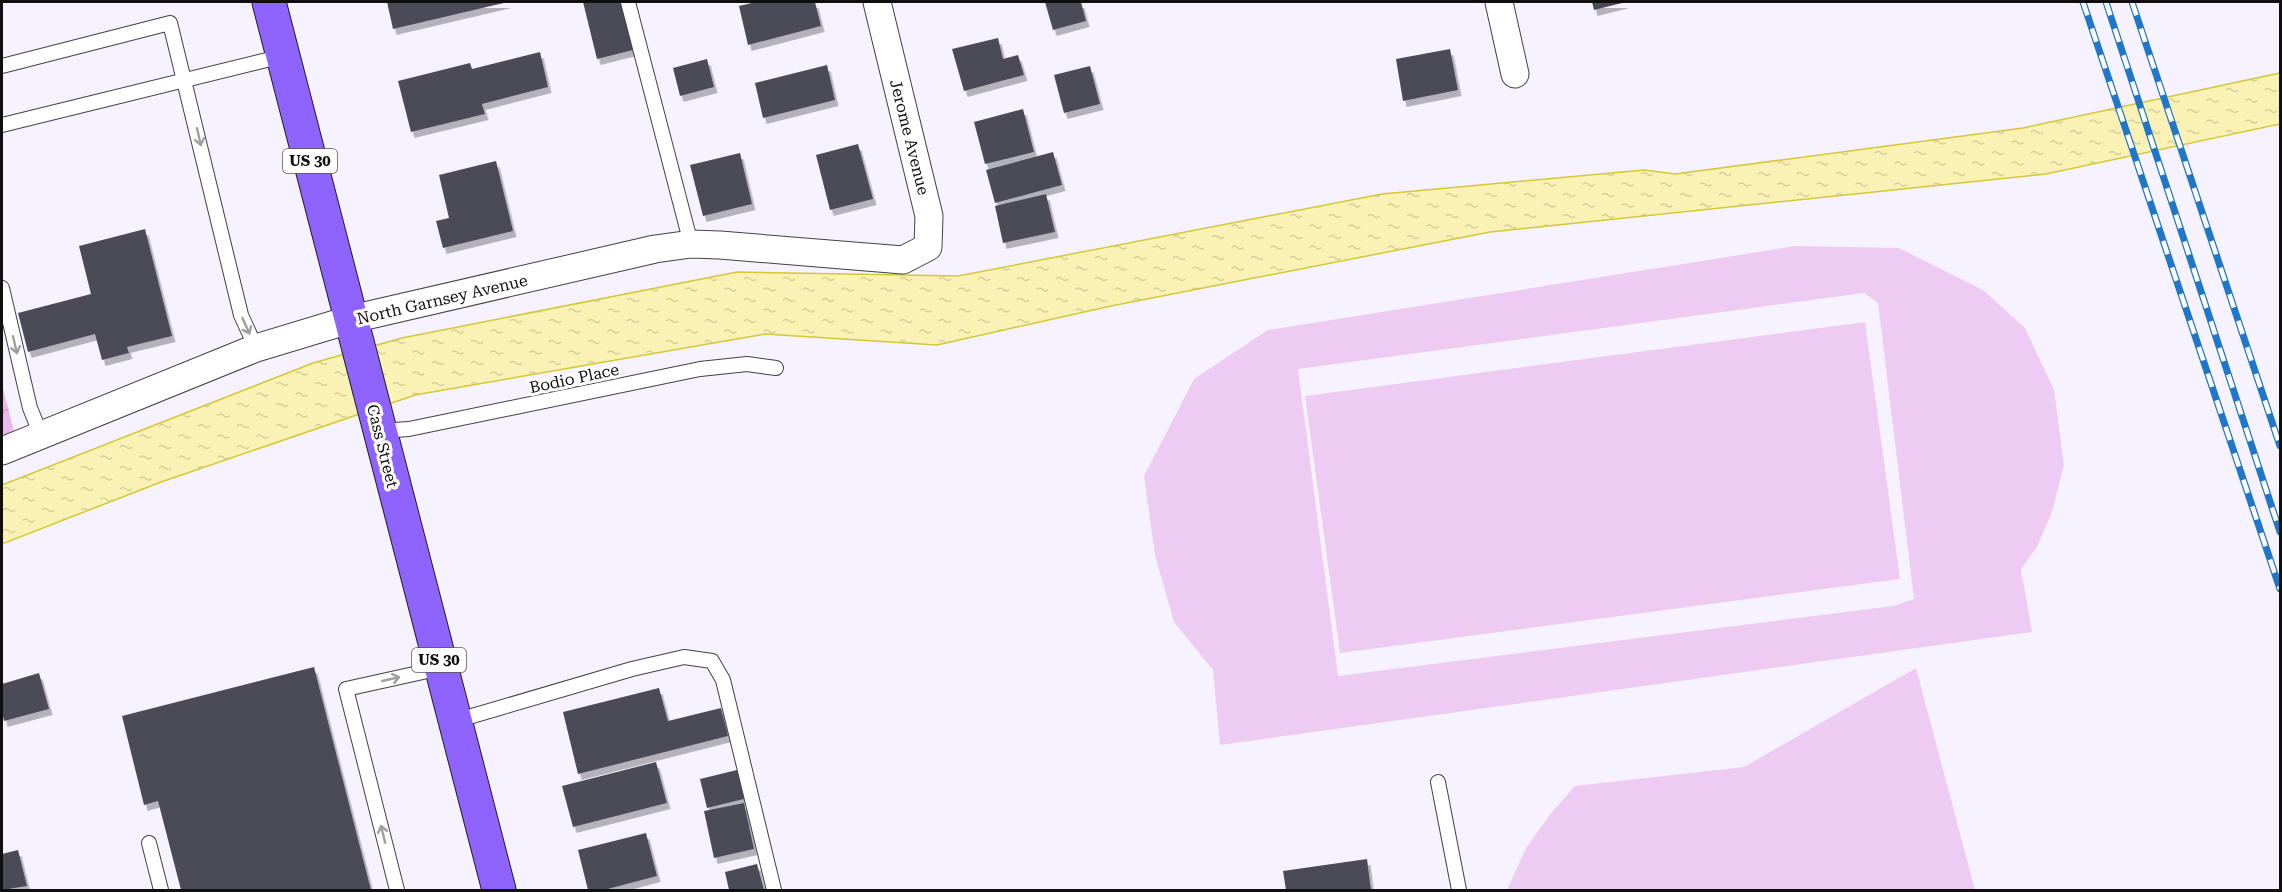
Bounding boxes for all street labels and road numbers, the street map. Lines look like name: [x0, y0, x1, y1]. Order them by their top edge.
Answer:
street label: Jerome Avenue: [886, 77, 933, 197]
road number: US 30: [283, 149, 337, 173]
street label: North Garnsey Avenue: [355, 271, 530, 328]
street label: Bodio Place: [528, 360, 621, 397]
street label: Cass Street: [363, 402, 402, 490]
road number: US 30: [412, 648, 466, 672]

